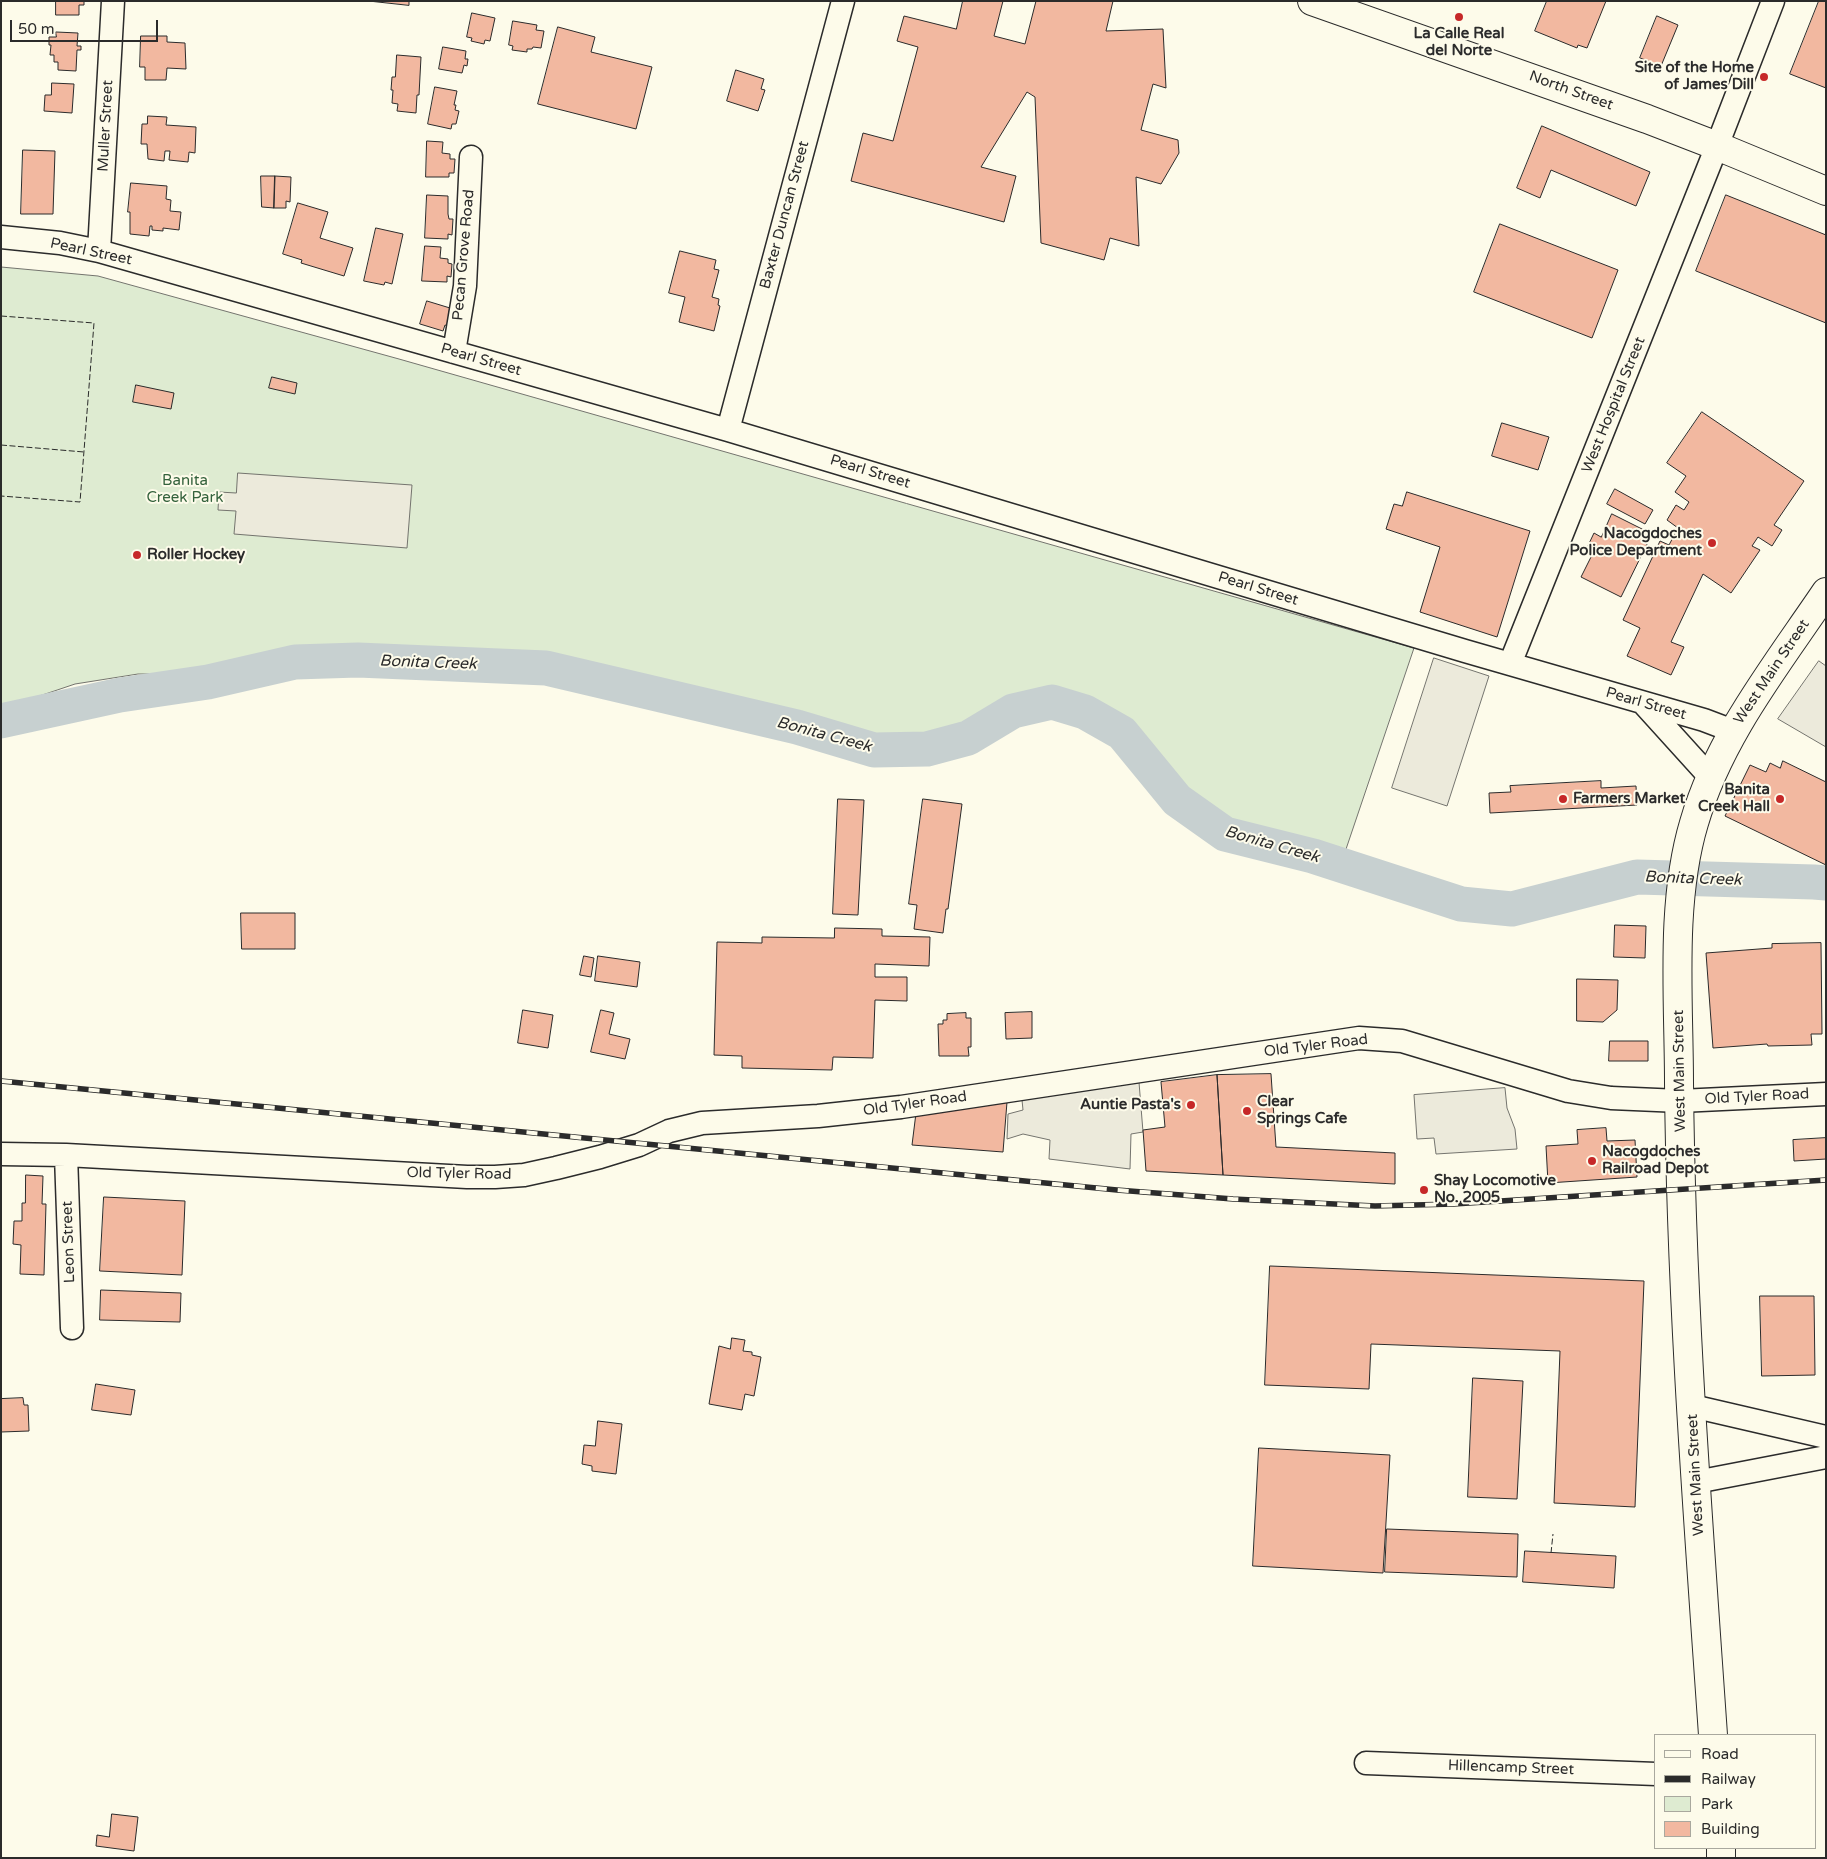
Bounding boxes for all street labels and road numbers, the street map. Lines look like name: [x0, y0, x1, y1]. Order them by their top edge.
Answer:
street label: North Street: [1526, 67, 1616, 115]
street label: Muller Street: [95, 80, 117, 172]
street label: Baxter Duncan Street: [757, 139, 813, 291]
street label: Pecan Grove Road: [449, 189, 479, 321]
street label: Pearl Street: [49, 235, 133, 269]
street label: West Hospital Street: [1578, 334, 1650, 476]
street label: Pearl Street: [439, 340, 523, 380]
street label: Pearl Street: [828, 451, 912, 493]
street label: Pearl Street: [1216, 568, 1300, 610]
street label: West Main Street: [1730, 616, 1814, 728]
street label: Pearl Street: [1604, 684, 1688, 724]
street label: West Main Street: [1670, 1010, 1690, 1132]
street label: Old Tyler Road: [1263, 1031, 1369, 1061]
street label: Old Tyler Road: [1704, 1085, 1810, 1109]
street label: Old Tyler Road: [862, 1088, 968, 1120]
street label: Old Tyler Road: [406, 1164, 512, 1184]
street label: Leon Street: [59, 1201, 79, 1283]
street label: West Main Street: [1684, 1413, 1708, 1537]
street label: Hillencamp Street: [1448, 1757, 1574, 1779]

